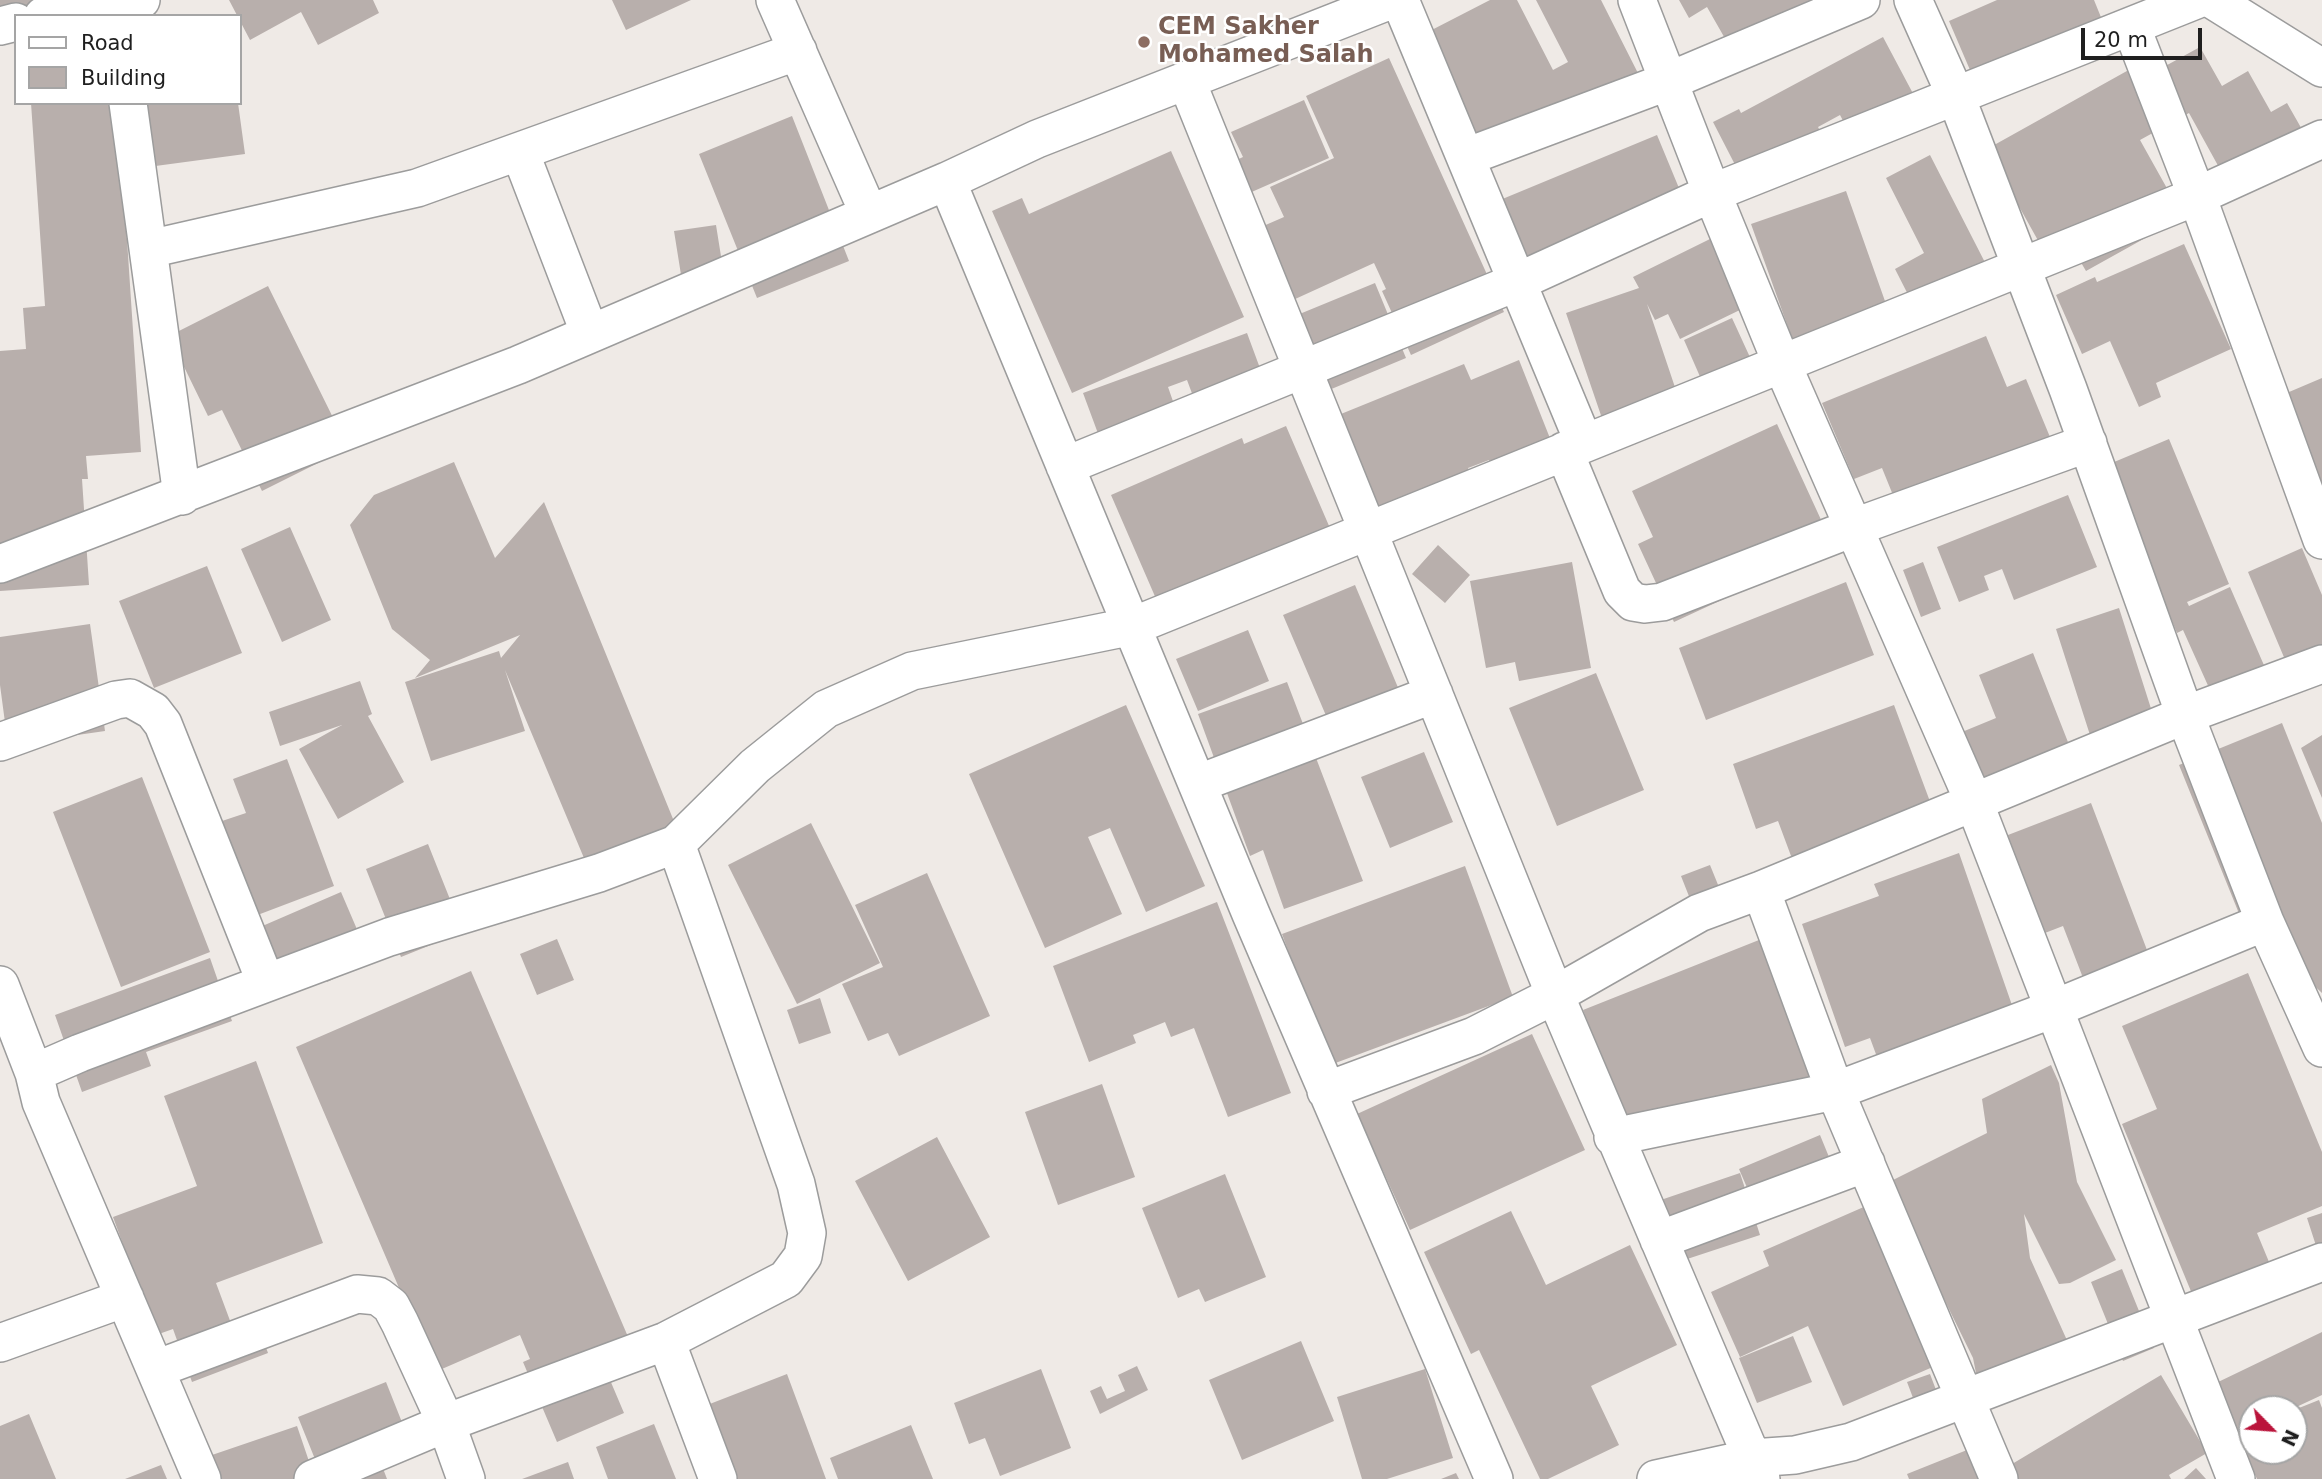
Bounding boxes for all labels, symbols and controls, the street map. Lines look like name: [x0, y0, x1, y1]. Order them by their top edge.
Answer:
legend: [14, 14, 242, 105]
place label: CEM Sakher Mohamed Salah: [1158, 14, 1373, 70]
scale bar: [2084, 14, 2205, 58]
text: 20 m: [2094, 28, 2148, 52]
text: Road: [81, 31, 134, 55]
marker: CEM Sakher Mohamed Salah: [1136, 34, 1152, 50]
text: Building: [81, 66, 166, 90]
north arrow: [2238, 1395, 2308, 1465]
text: N: [2277, 1426, 2304, 1450]

